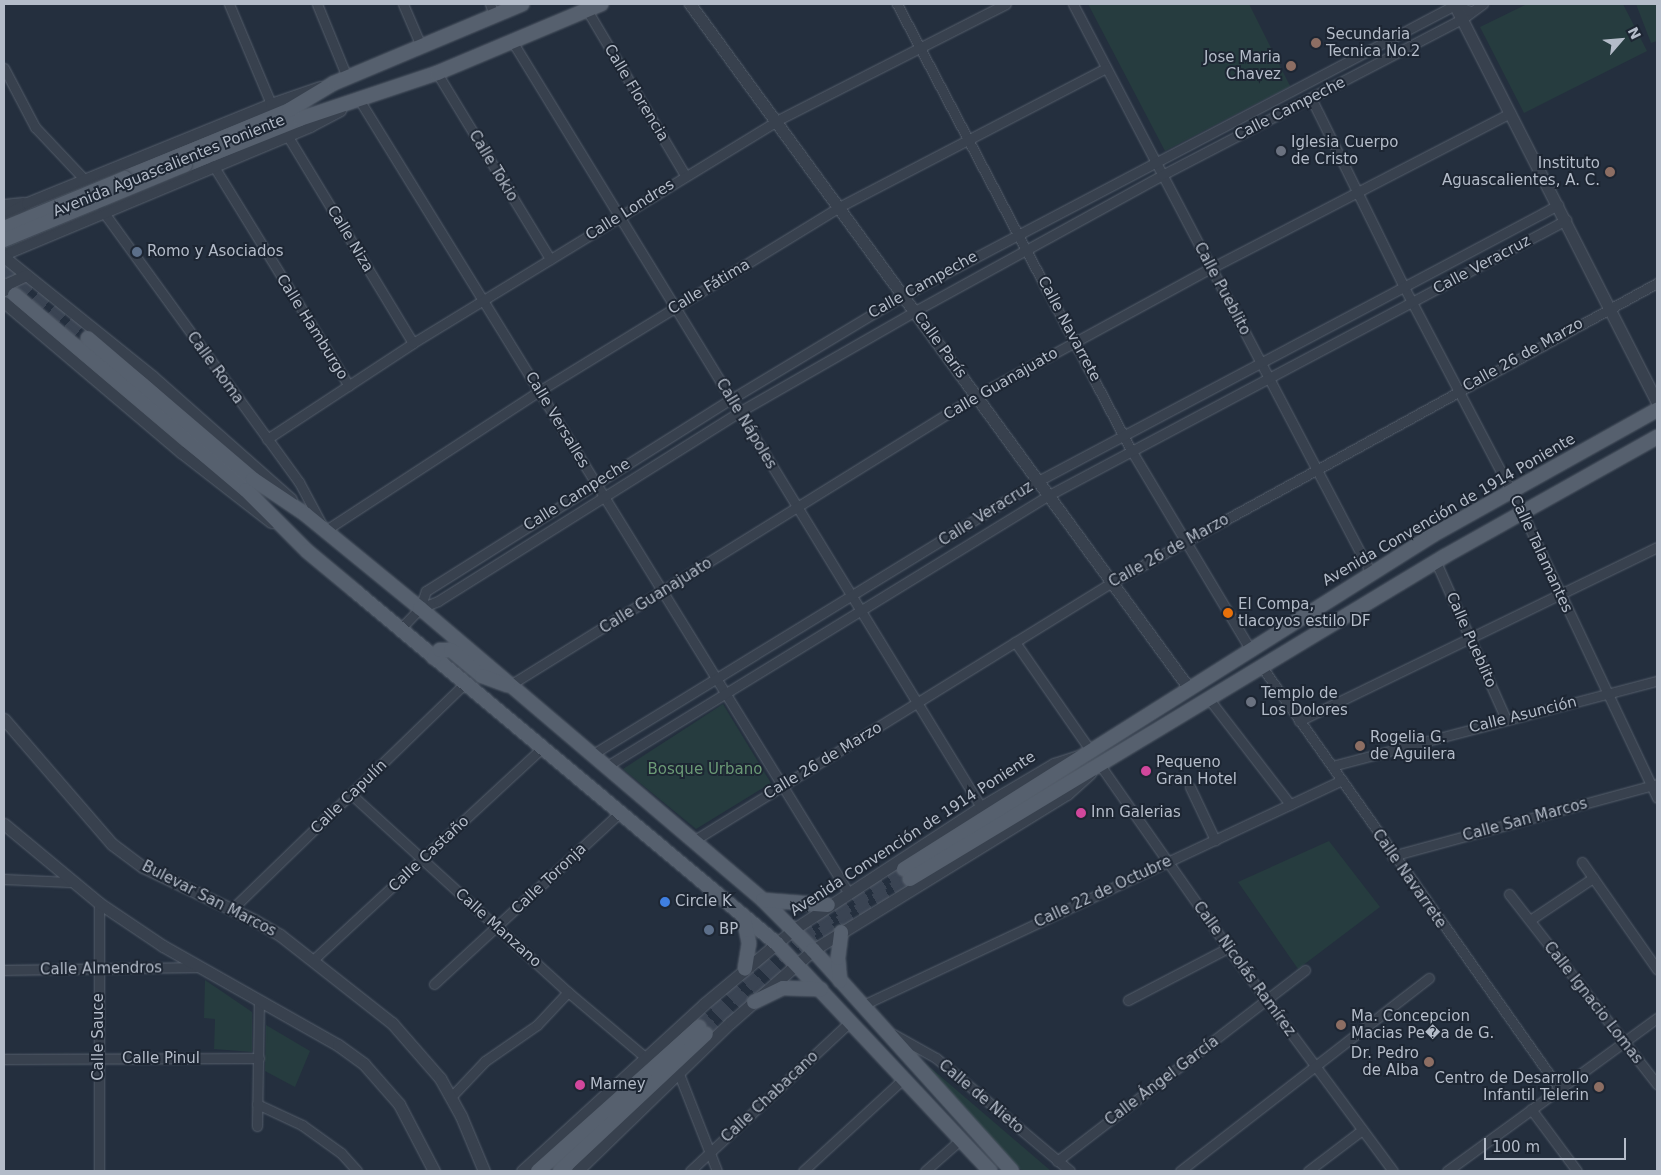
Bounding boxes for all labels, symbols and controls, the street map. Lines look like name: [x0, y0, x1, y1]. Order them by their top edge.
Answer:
north arrow: [1596, 15, 1646, 65]
text: N: [1625, 24, 1644, 42]
place label: Secundaria Tecnica No.2: [1326, 25, 1420, 60]
marker: Secundaria Tecnica No.2: [1310, 37, 1322, 49]
street label: Calle Florencia: [600, 41, 672, 145]
place label: Jose Maria Chavez: [1204, 48, 1281, 83]
marker: Jose Maria Chavez: [1285, 60, 1297, 72]
street label: Calle Campeche: [1232, 73, 1348, 145]
street label: Avenida Aguascalientes Poniente: [50, 111, 288, 221]
street label: Calle Tokio: [465, 127, 521, 205]
place label: Iglesia Cuerpo de Cristo: [1291, 133, 1398, 168]
marker: Iglesia Cuerpo de Cristo: [1275, 145, 1287, 157]
place label: Instituto Aguascalientes, A. C.: [1442, 154, 1600, 189]
marker: Instituto Aguascalientes, A. C.: [1604, 166, 1616, 178]
street label: Calle Londres: [582, 176, 678, 244]
street label: Calle Niza: [323, 202, 377, 276]
street label: Calle Veracruz: [1430, 232, 1534, 298]
street label: Calle Pueblito: [1190, 240, 1254, 338]
place label: Romo y Asociados: [147, 243, 284, 261]
marker: Romo y Asociados: [131, 246, 143, 258]
street label: Calle Campeche: [865, 248, 981, 322]
street label: Calle Fátima: [665, 256, 753, 318]
street label: Calle Hamburgo: [272, 271, 352, 383]
street label: Calle Navarrete: [1034, 273, 1104, 385]
street label: Calle París: [910, 308, 970, 382]
street label: Calle 26 de Marzo: [1460, 314, 1586, 396]
street label: Calle Roma: [183, 328, 247, 408]
street label: Calle Guanajuato: [941, 344, 1061, 424]
street label: Calle Versalles: [521, 369, 593, 471]
street label: Calle Nápoles: [712, 376, 780, 472]
street label: Avenida Convención de 1914 Poniente: [1319, 430, 1579, 590]
street label: Calle Campeche: [520, 455, 634, 535]
street label: Calle Veracruz: [936, 478, 1036, 550]
street label: Calle Talamantes: [1506, 492, 1576, 616]
street label: Calle 26 de Marzo: [1106, 510, 1232, 592]
street label: Calle Guanajuato: [597, 554, 715, 638]
street label: Calle Pueblito: [1442, 590, 1500, 690]
place label: El Compa, tlacoyos estilo DF: [1238, 595, 1371, 630]
marker: El Compa, tlacoyos estilo DF: [1222, 607, 1234, 619]
place label: Templo de Los Dolores: [1261, 684, 1348, 719]
street label: Calle Asunción: [1467, 693, 1579, 737]
marker: Templo de Los Dolores: [1245, 696, 1257, 708]
street label: Calle 26 de Marzo: [761, 719, 885, 803]
place label: Rogelia G. de Aguilera: [1370, 728, 1456, 763]
marker: Rogelia G. de Aguilera: [1354, 740, 1366, 752]
street label: Avenida Convención de 1914 Poniente: [787, 748, 1039, 920]
place label: Pequeno Gran Hotel: [1156, 753, 1237, 788]
street label: Calle Capulín: [307, 756, 391, 838]
park label: Bosque Urbano: [648, 761, 762, 779]
marker: Pequeno Gran Hotel: [1140, 765, 1152, 777]
street label: Calle San Marcos: [1461, 795, 1589, 845]
place label: Inn Galerias: [1091, 804, 1181, 822]
marker: Inn Galerias: [1075, 807, 1087, 819]
street label: Calle Castaño: [385, 812, 473, 896]
street label: Calle Navarrete: [1368, 826, 1450, 932]
street label: Calle Toronja: [508, 840, 590, 918]
street label: Calle 22 de Octubre: [1031, 852, 1175, 932]
street label: Bulevar San Marcos: [139, 857, 279, 941]
street label: Calle Manzano: [451, 885, 545, 971]
place label: Circle K: [675, 893, 732, 911]
marker: Circle K: [659, 896, 671, 908]
street label: Calle Nicolás Ramírez: [1189, 898, 1299, 1040]
place label: BP: [719, 921, 738, 939]
marker: BP: [703, 924, 715, 936]
street label: Calle Ignacio Lomas: [1540, 938, 1646, 1068]
street label: Calle Almendros: [40, 959, 162, 979]
street label: Calle Sauce: [90, 993, 108, 1081]
place label: Ma. Concepcion Macias Pe�a de G.: [1351, 1007, 1494, 1042]
marker: Ma. Concepcion Macias Pe�a de G.: [1335, 1019, 1347, 1031]
street label: Calle Ángel García: [1102, 1032, 1222, 1130]
place label: Dr. Pedro de Alba: [1351, 1044, 1419, 1079]
street label: Calle Chabacano: [718, 1047, 822, 1147]
street label: Calle Pinul: [122, 1050, 200, 1068]
street label: Calle de Nieto: [935, 1056, 1027, 1138]
marker: Dr. Pedro de Alba: [1423, 1056, 1435, 1068]
place label: Centro de Desarrollo Infantil Telerin: [1434, 1069, 1589, 1104]
place label: Marney: [590, 1076, 646, 1094]
marker: Marney: [574, 1079, 586, 1091]
marker: Centro de Desarrollo Infantil Telerin: [1593, 1081, 1605, 1093]
scale bar: [1486, 1128, 1628, 1160]
text: 100 m: [1492, 1138, 1540, 1156]

